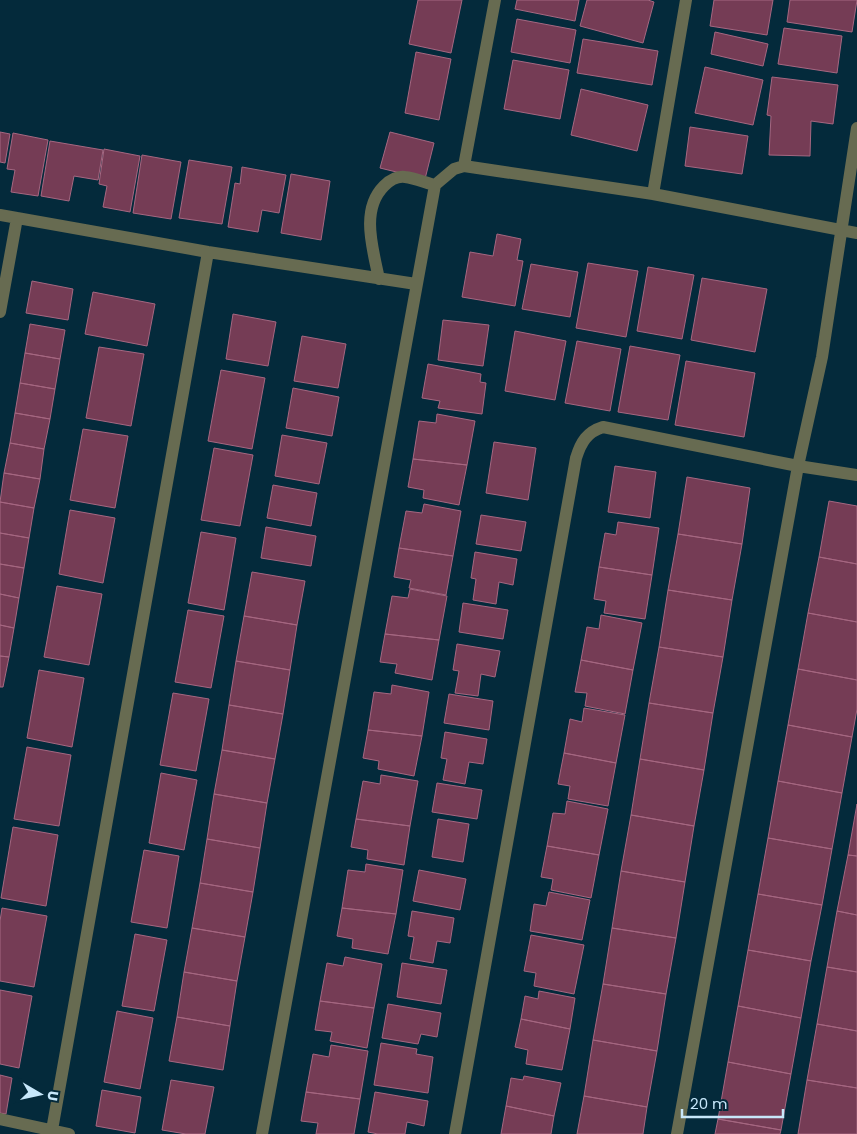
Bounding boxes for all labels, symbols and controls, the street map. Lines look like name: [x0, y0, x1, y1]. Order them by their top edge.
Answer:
north arrow: [15, 1069, 65, 1119]
scale bar: [682, 1086, 783, 1118]
text: U: [42, 1090, 63, 1103]
text: 20 m: [690, 1093, 728, 1114]

